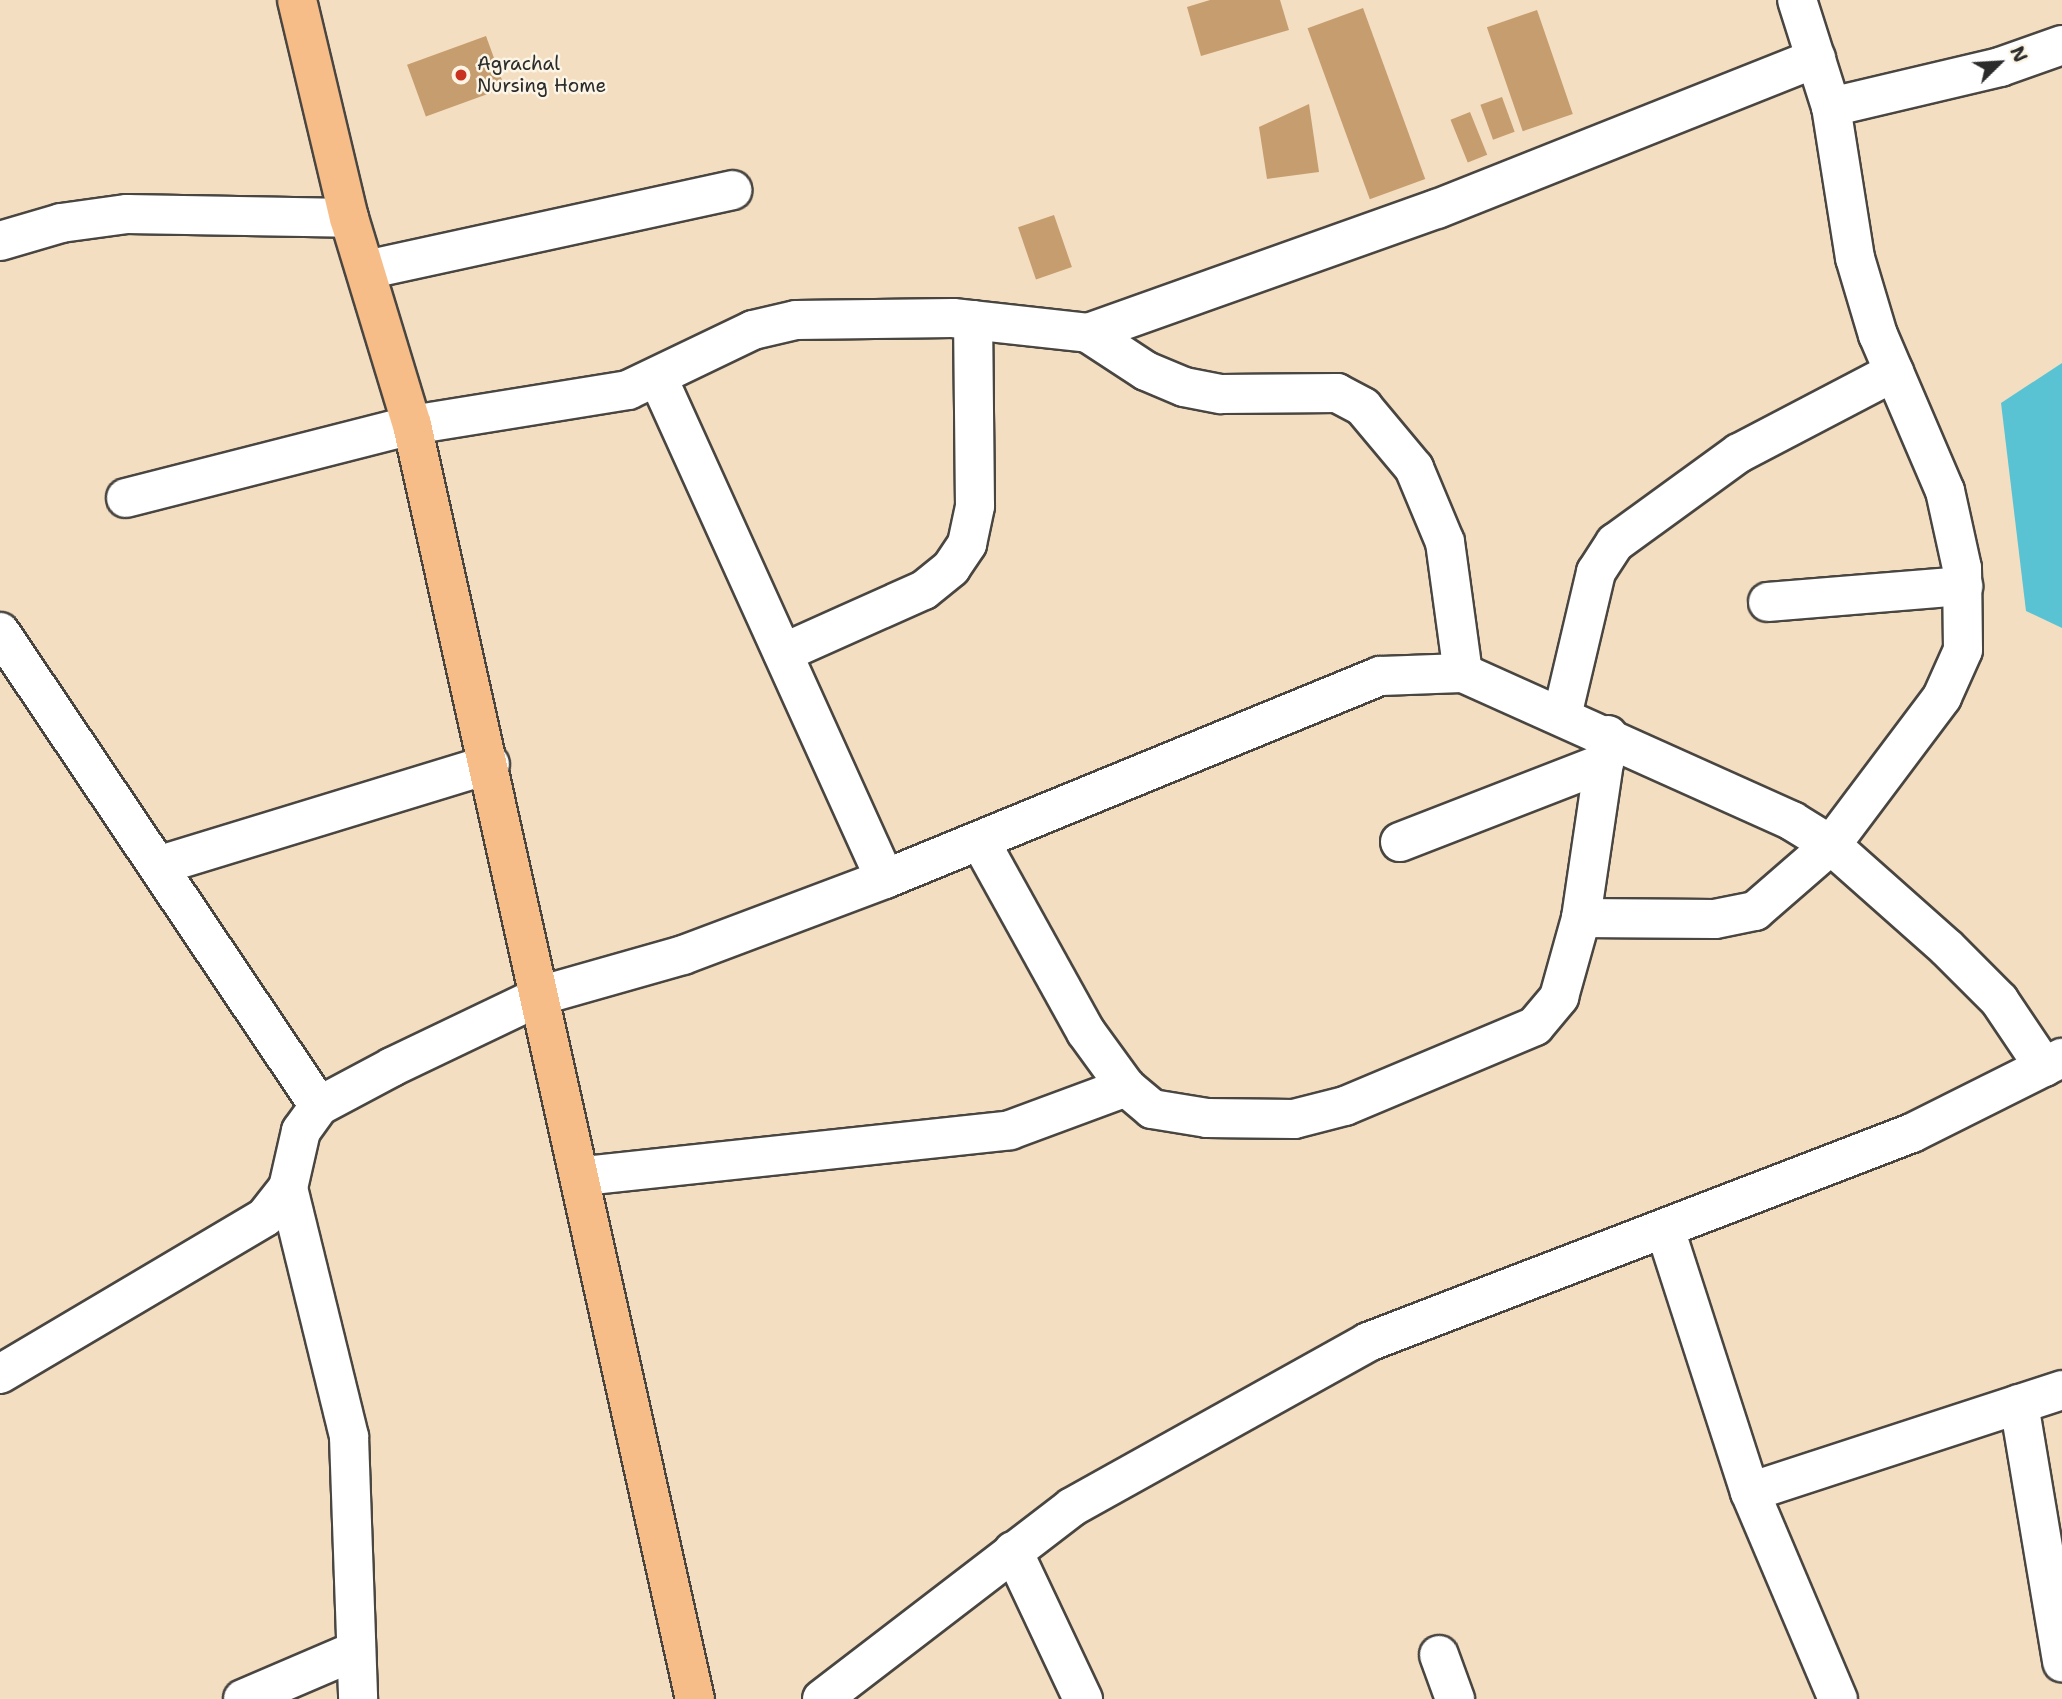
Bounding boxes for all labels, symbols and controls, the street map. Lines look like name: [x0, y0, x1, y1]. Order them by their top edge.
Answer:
north arrow: [1964, 28, 2034, 98]
text: N: [2004, 42, 2033, 66]
place label: Agrachal Nursing Home: [477, 53, 606, 97]
marker: Agrachal Nursing Home: [451, 65, 471, 85]

